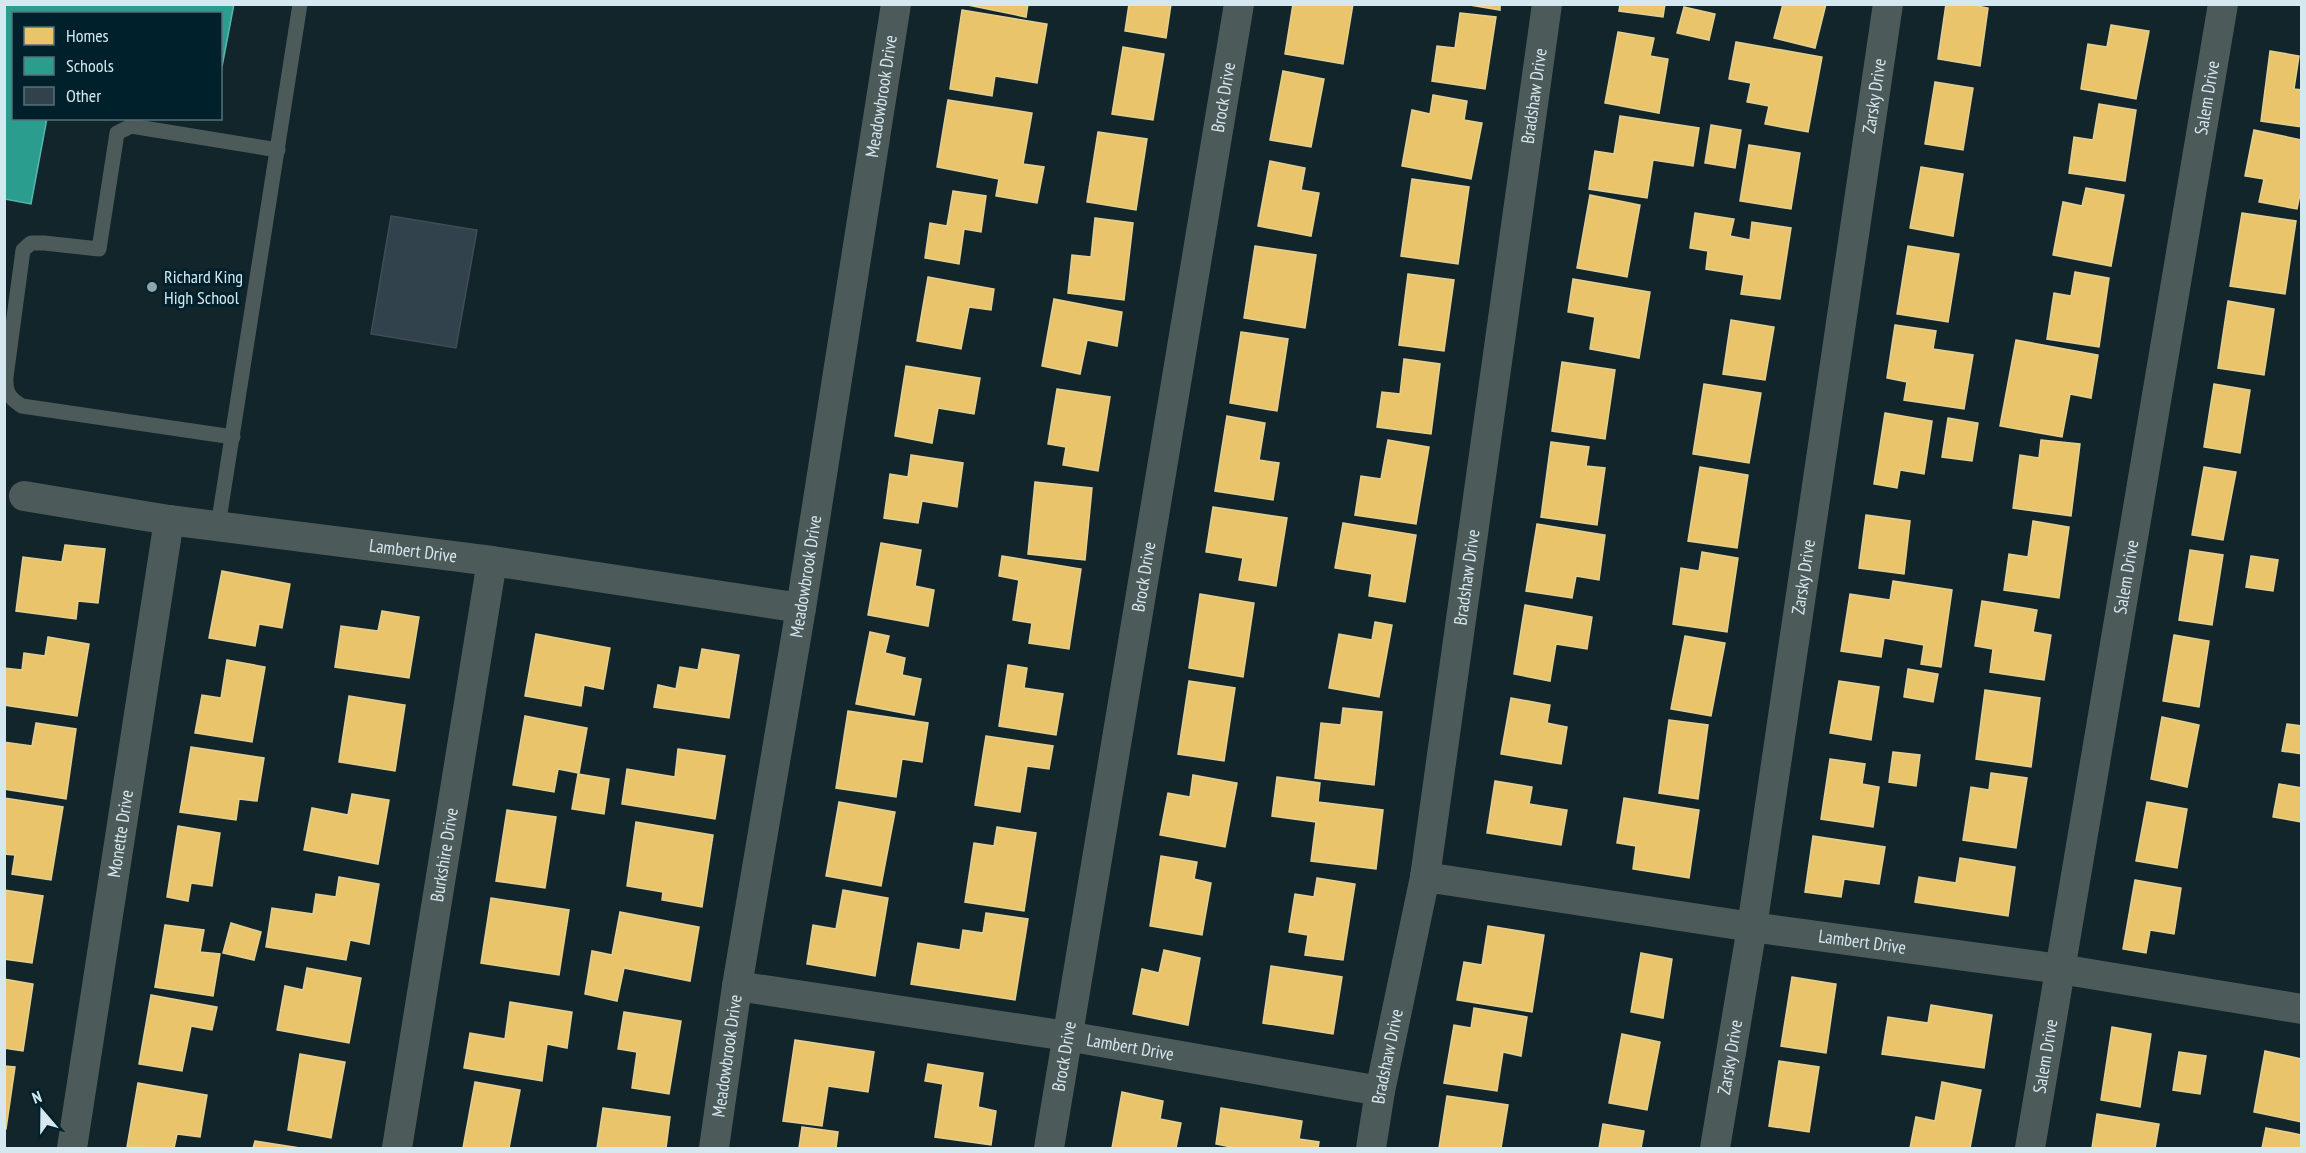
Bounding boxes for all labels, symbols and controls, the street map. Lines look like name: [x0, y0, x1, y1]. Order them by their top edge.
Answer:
legend: [12, 12, 222, 120]
text: Homes: [66, 24, 109, 47]
street label: Meadowbrook Drive: [860, 33, 902, 159]
street label: Bradshaw Drive: [1516, 47, 1552, 145]
text: Schools: [66, 54, 114, 77]
street label: Zarsky Drive: [1857, 57, 1891, 135]
street label: Salem Drive: [2189, 59, 2224, 137]
street label: Brock Drive: [1206, 61, 1240, 134]
text: Other: [66, 84, 101, 107]
place label: Richard King High School: [164, 265, 243, 309]
marker: Richard King High School: [145, 280, 159, 294]
street label: Meadowbrook Drive: [784, 513, 826, 639]
street label: Bradshaw Drive: [1448, 528, 1484, 627]
street label: Lambert Drive: [368, 534, 458, 567]
street label: Zarsky Drive: [1786, 538, 1820, 616]
street label: Salem Drive: [2108, 538, 2143, 616]
street label: Brock Drive: [1126, 540, 1161, 614]
street label: Monette Drive: [102, 788, 138, 879]
street label: Burkshire Drive: [425, 806, 463, 903]
street label: Lambert Drive: [1817, 924, 1908, 959]
street label: Meadowbrook Drive: [707, 993, 747, 1119]
street label: Bradshaw Drive: [1366, 1007, 1408, 1105]
street label: Salem Drive: [2027, 1017, 2063, 1095]
street label: Zarsky Drive: [1712, 1018, 1747, 1096]
street label: Brock Drive: [1047, 1019, 1081, 1093]
street label: Lambert Drive: [1085, 1028, 1176, 1066]
north arrow: [12, 1081, 72, 1141]
text: N: [29, 1086, 44, 1108]

